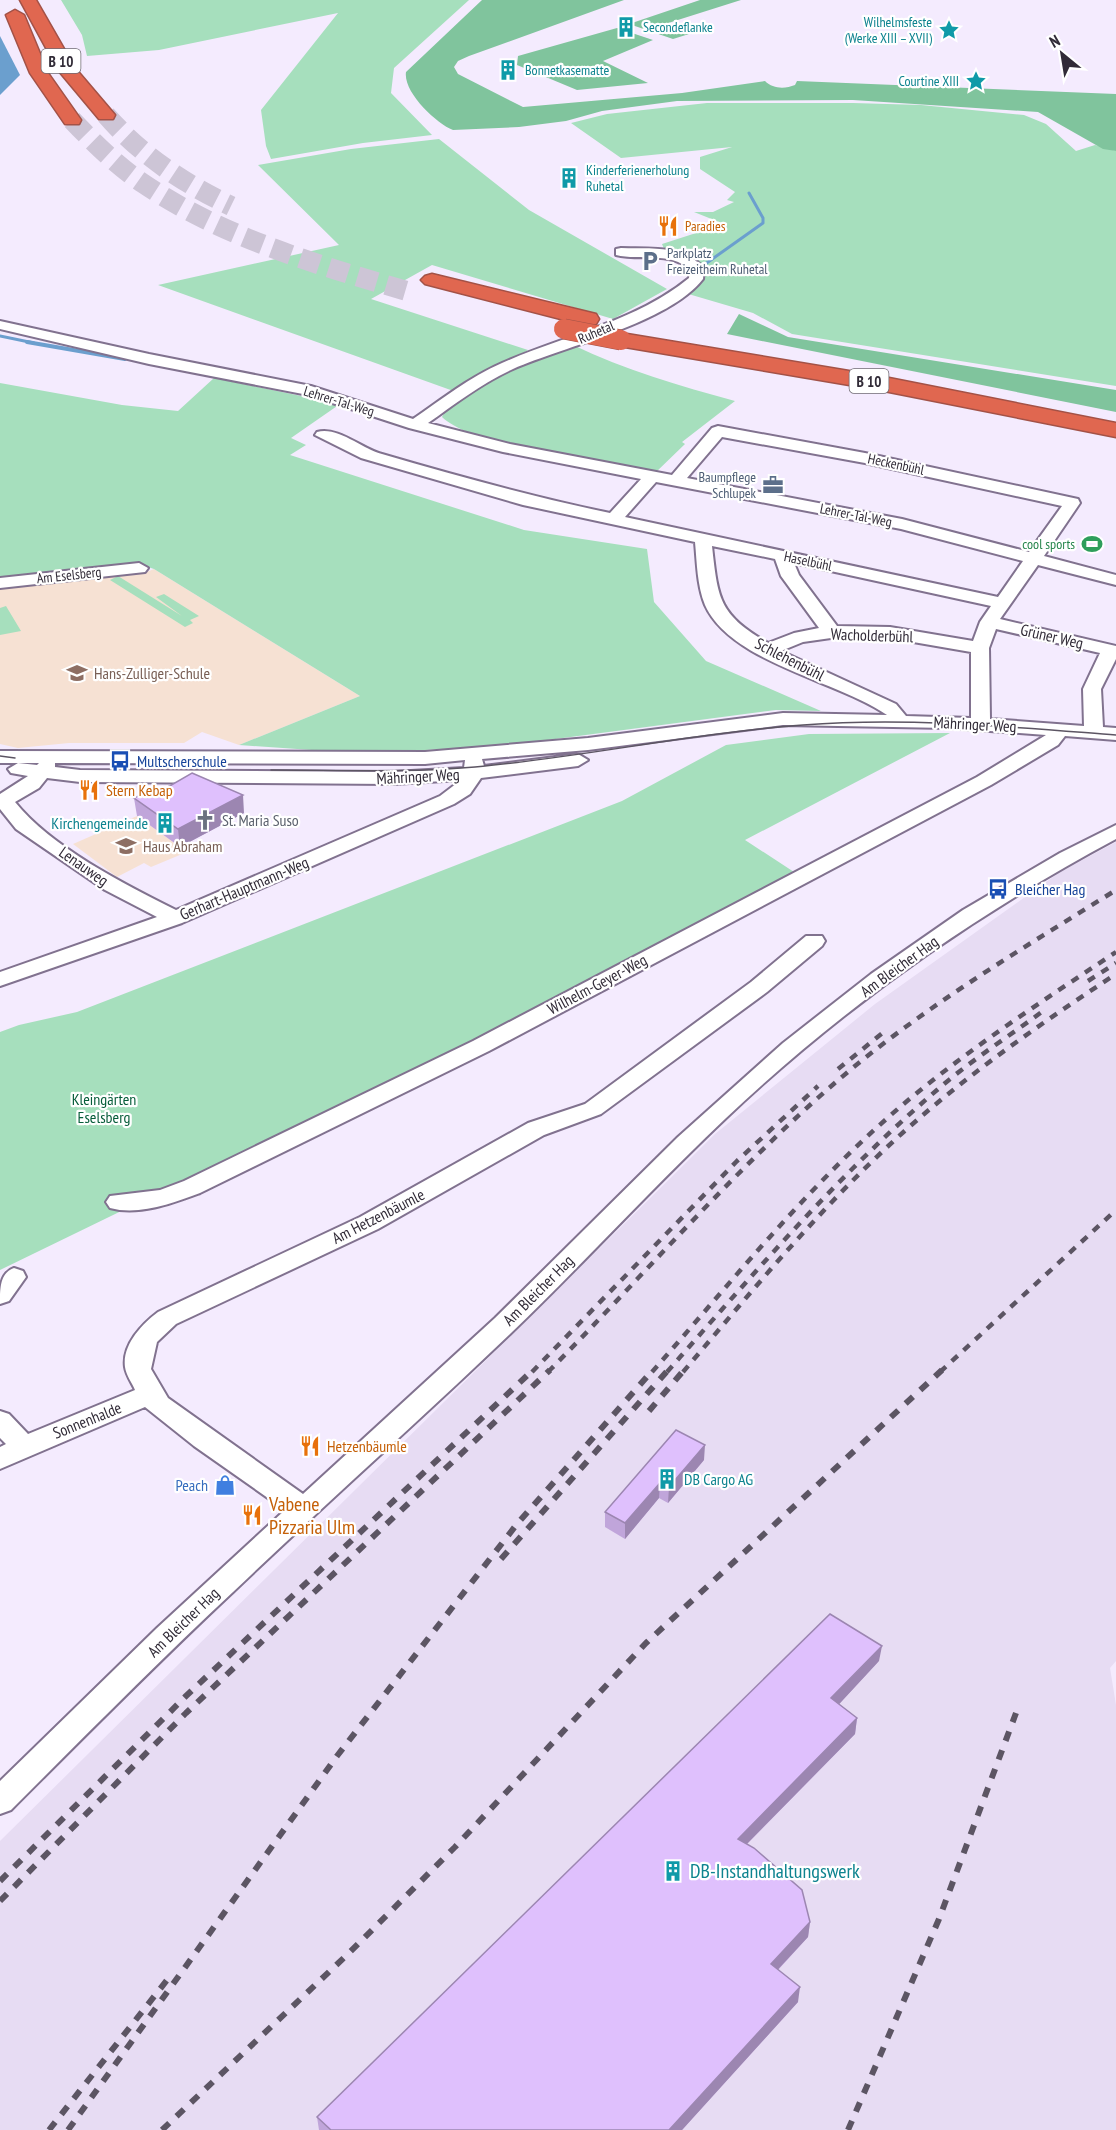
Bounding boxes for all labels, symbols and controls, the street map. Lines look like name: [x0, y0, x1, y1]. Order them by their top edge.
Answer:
place label: Wilhelmsfeste (Werke XIII – XVII): [845, 13, 933, 47]
building icon: Secondeflanke: [614, 15, 638, 39]
place label: Secondeflanke: [643, 18, 713, 36]
place icon: Wilhelmsfeste (Werke XIII – XVII): [937, 18, 961, 42]
north arrow: [1032, 24, 1092, 84]
text: N: [1046, 30, 1063, 52]
road number: B 10: [42, 49, 80, 73]
building icon: Bonnetkasematte: [496, 58, 520, 82]
place label: Bonnetkasematte: [525, 61, 609, 79]
place icon: Courtine XIII: [964, 69, 988, 93]
place label: Courtine XIII: [898, 72, 959, 90]
place label: Kinderferienerholung Ruhetal: [586, 161, 689, 195]
building icon: Kinderferienerholung Ruhetal: [557, 166, 581, 190]
restaurant icon: Paradies: [656, 214, 680, 238]
place label: Paradies: [685, 217, 726, 235]
place label: Parkplatz Freizeitheim Ruhetal: [667, 244, 768, 278]
parking icon: Parkplatz Freizeitheim Ruhetal: [638, 249, 662, 273]
street label: Ruhetal: [575, 316, 617, 348]
road number: B 10: [850, 369, 888, 393]
street label: Lehrer-Tal-Weg: [301, 382, 377, 420]
street label: Heckenbühl: [866, 449, 926, 479]
place label: Baumpflege Schlupek: [698, 468, 757, 502]
office icon: Baumpflege Schlupek: [761, 473, 785, 497]
street label: Lehrer-Tal-Weg: [818, 499, 894, 531]
sports icon: cool sports: [1080, 532, 1104, 556]
place label: cool sports: [1022, 535, 1075, 553]
street label: Haselbühl: [782, 547, 834, 575]
street label: Am Eselsberg: [36, 563, 102, 587]
street label: Grüner Weg: [1019, 619, 1085, 653]
street label: Wacholderbühl: [830, 624, 914, 646]
street label: Schlehenbühl: [752, 633, 828, 685]
school or university icon: Hans-Zulliger-Schule: [65, 661, 89, 685]
place label: Hans-Zulliger-Schule: [94, 663, 210, 683]
street label: Mähringer Weg: [933, 712, 1017, 736]
bus stop icon: Multscherschule: [108, 749, 132, 773]
place label: Multscherschule: [137, 751, 227, 771]
street label: Mähringer Weg: [376, 764, 460, 788]
restaurant icon: Stern Kebap: [77, 778, 101, 802]
place label: Stern Kebap: [106, 780, 173, 800]
church icon: St. Maria Suso: [193, 808, 217, 832]
place label: St. Maria Suso: [222, 810, 299, 830]
building icon: Kirchengemeinde: [153, 811, 177, 835]
place label: Kirchengemeinde: [51, 813, 148, 833]
school or university icon: Haus Abraham: [114, 834, 138, 858]
place label: Haus Abraham: [143, 836, 222, 856]
street label: Lenauweg: [55, 842, 113, 890]
street label: Gerhart-Hauptmann-Weg: [177, 852, 311, 924]
bus stop icon: Bleicher Hag: [986, 877, 1010, 901]
place label: Bleicher Hag: [1015, 879, 1085, 899]
street label: Am Bleicher Hag: [856, 931, 942, 1001]
street label: Wilhelm-Geyer-Weg: [544, 949, 650, 1019]
park label: Kleingärten Eselsberg: [72, 1089, 136, 1127]
street label: Am Hetzenbäumle: [328, 1184, 428, 1248]
street label: Am Bleicher Hag: [498, 1250, 578, 1330]
street label: Sonnenhalde: [50, 1397, 124, 1443]
restaurant icon: Hetzenbäumle: [298, 1434, 322, 1458]
place label: Hetzenbäumle: [327, 1436, 407, 1456]
building icon: DB Cargo AG: [655, 1467, 679, 1491]
place label: DB Cargo AG: [684, 1469, 753, 1489]
shop icon: Peach: [213, 1473, 237, 1497]
place label: Peach: [176, 1475, 208, 1495]
place label: Vabene Pizzaria Ulm: [268, 1491, 355, 1540]
restaurant icon: Vabene Pizzaria Ulm: [240, 1503, 264, 1527]
street label: Am Bleicher Hag: [143, 1583, 223, 1661]
place label: DB-Instandhaltungswerk: [690, 1858, 860, 1884]
building icon: DB-Instandhaltungswerk: [661, 1859, 685, 1883]

